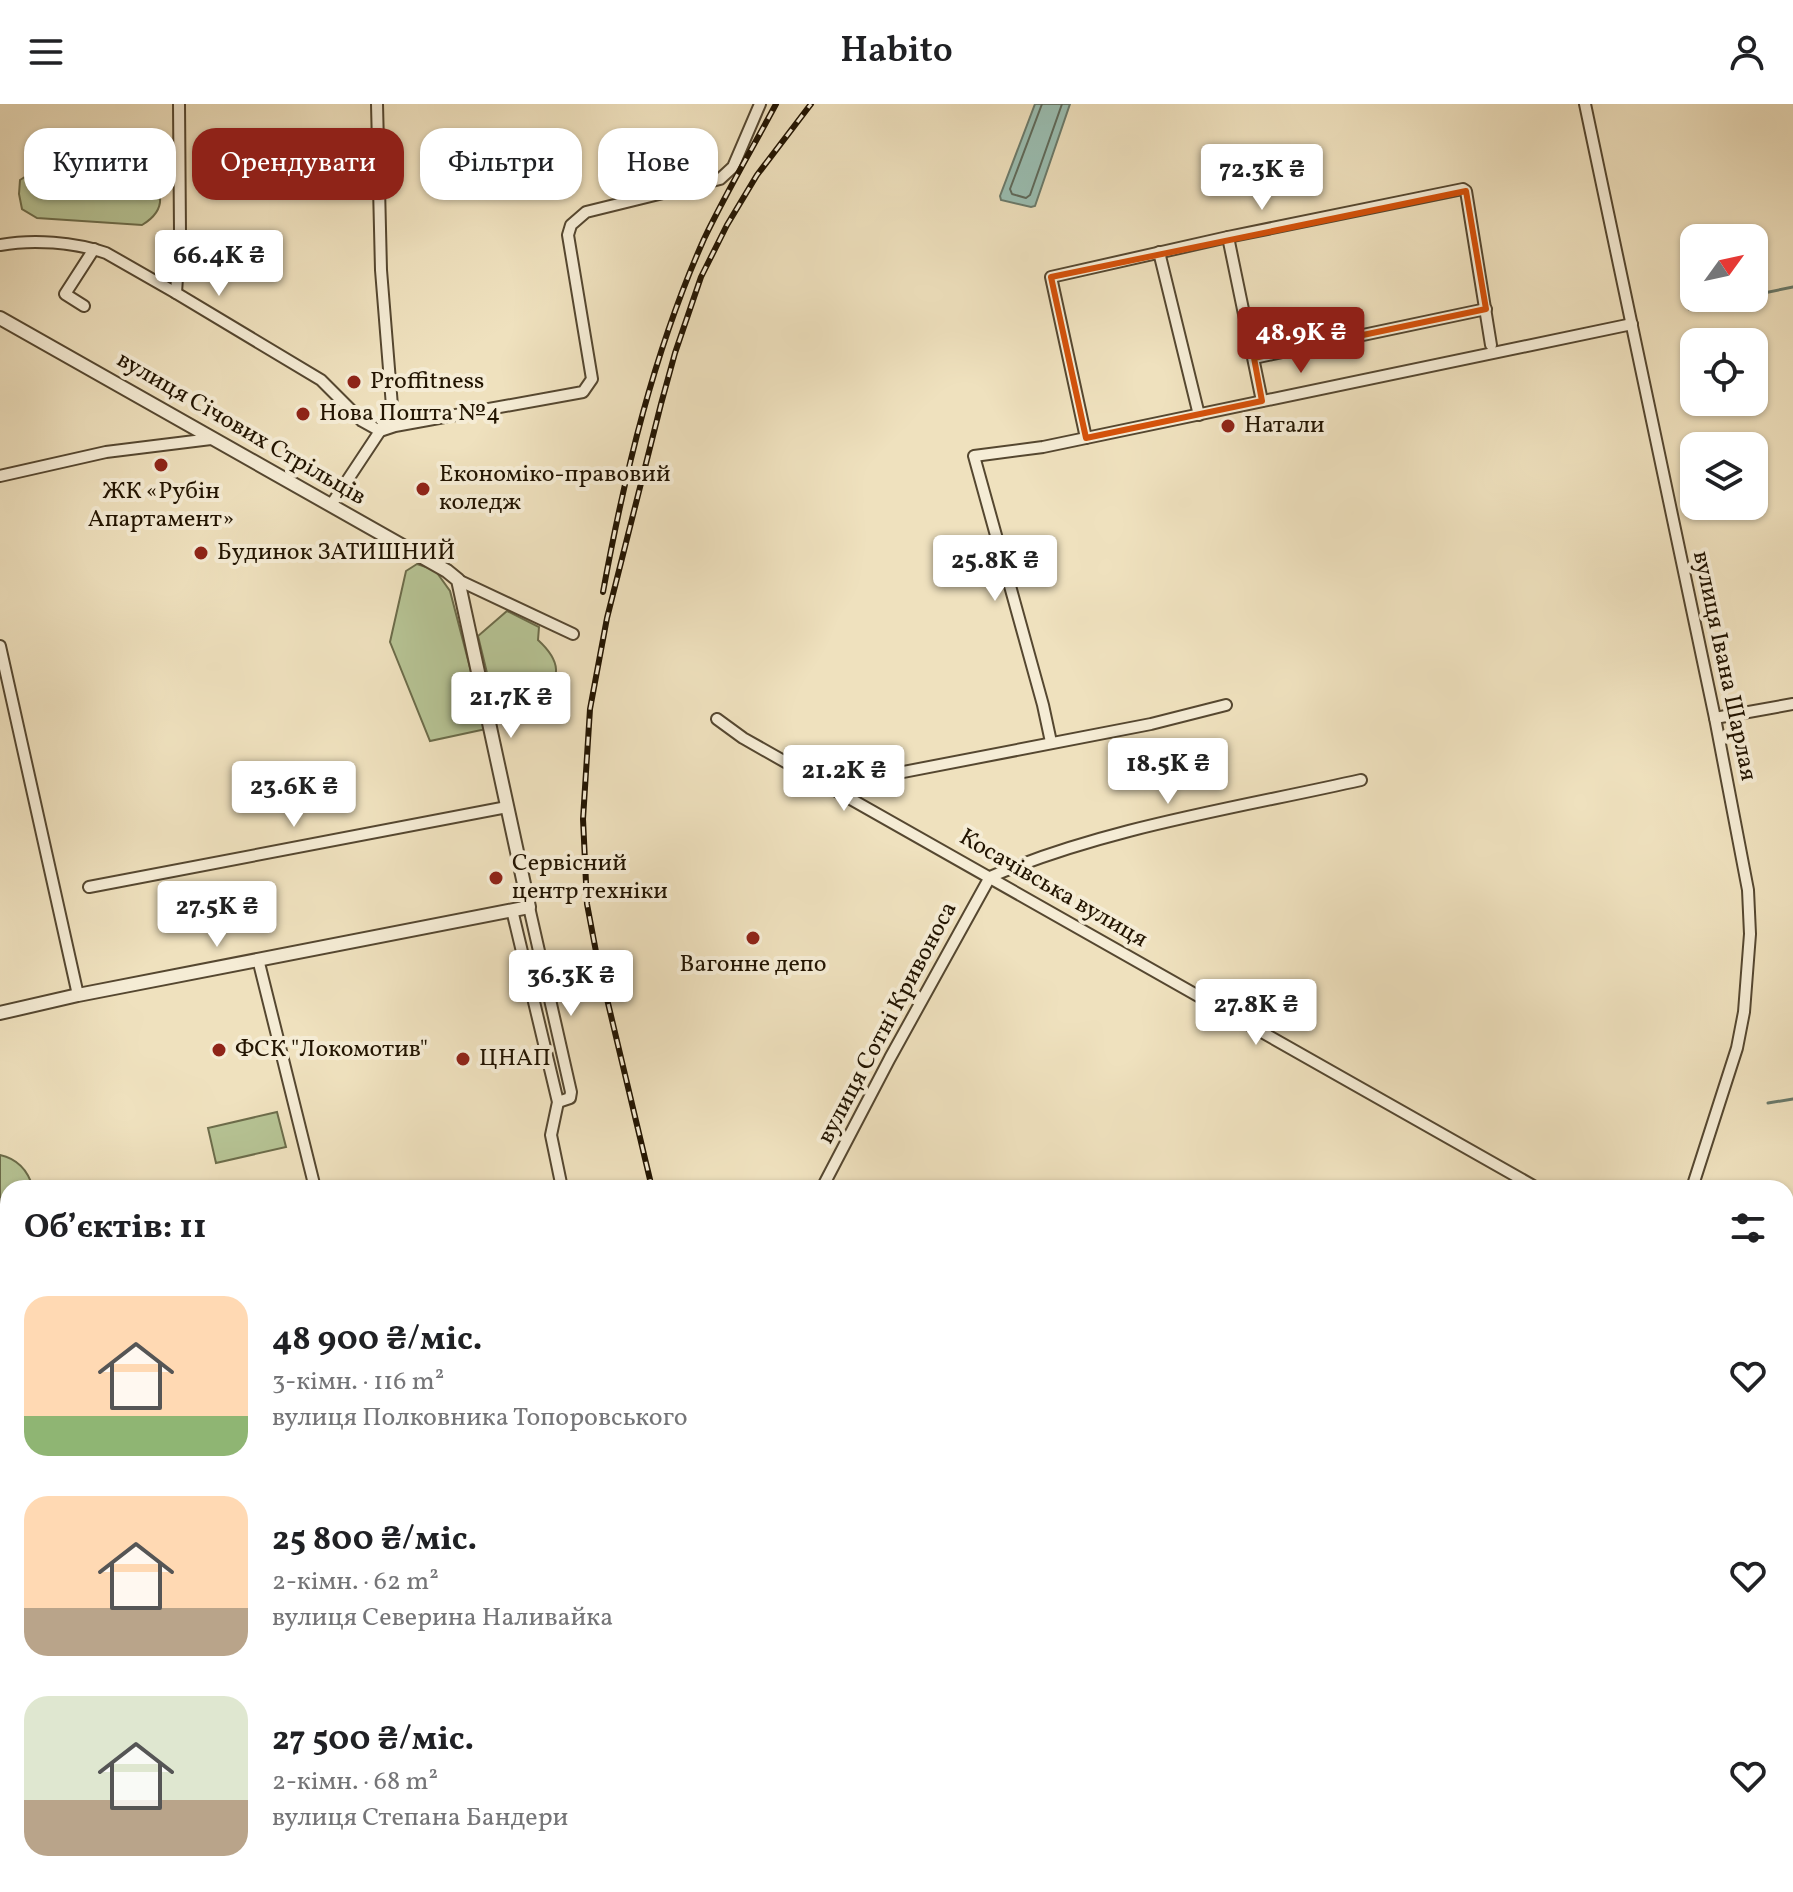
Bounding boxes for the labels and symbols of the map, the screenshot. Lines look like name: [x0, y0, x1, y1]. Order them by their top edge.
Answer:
pin: 72.3K ₴: [1188, 144, 1336, 212]
north arrow: [1680, 224, 1768, 312]
pin: 66.4K ₴: [145, 230, 293, 298]
pin: 48.9K ₴: [1227, 307, 1375, 375]
street label: вулиця Січових Стрільців: [110, 344, 372, 514]
place label: Proffitness: [370, 365, 484, 399]
marker: Proffitness: [345, 373, 363, 391]
place label: Нова Пошта №4: [319, 397, 500, 431]
marker: Нова Пошта №4: [294, 405, 312, 423]
place label: Натали: [1244, 409, 1325, 443]
marker: Натали: [1219, 417, 1237, 435]
marker: ЖК «Рубін Апартамент»: [152, 456, 170, 474]
place label: Економіко-правовий коледж: [439, 458, 671, 520]
place label: ЖК «Рубін Апартамент»: [88, 475, 234, 537]
marker: Економіко-правовий коледж: [414, 480, 432, 498]
pin: 25.8K ₴: [921, 535, 1069, 603]
place label: Будинок ЗАТИШНИЙ: [217, 536, 455, 570]
marker: Будинок ЗАТИШНИЙ: [192, 544, 210, 562]
street label: вулиця Івана Шарлая: [1683, 548, 1765, 784]
pin: 21.7K ₴: [437, 672, 585, 740]
pin: 18.5K ₴: [1094, 738, 1242, 806]
pin: 21.2K ₴: [770, 745, 918, 813]
pin: 23.6K ₴: [220, 761, 368, 829]
street label: Косачівська вулиця: [952, 821, 1154, 957]
place label: Сервісний центр техніки: [512, 847, 668, 909]
marker: Сервісний центр техніки: [487, 869, 505, 887]
pin: 27.5K ₴: [143, 881, 291, 949]
street label: вулиця Сотні Кривоноса: [810, 896, 966, 1150]
marker: Вагонне депо: [744, 929, 762, 947]
place label: Вагонне депо: [679, 948, 827, 982]
pin: 36.3K ₴: [497, 950, 645, 1018]
pin: 27.8K ₴: [1182, 979, 1330, 1047]
place label: ФСК "Локомотив": [235, 1033, 428, 1067]
marker: ФСК "Локомотив": [210, 1041, 228, 1059]
place label: ЦНАП: [479, 1042, 551, 1076]
marker: ЦНАП: [454, 1050, 472, 1068]

